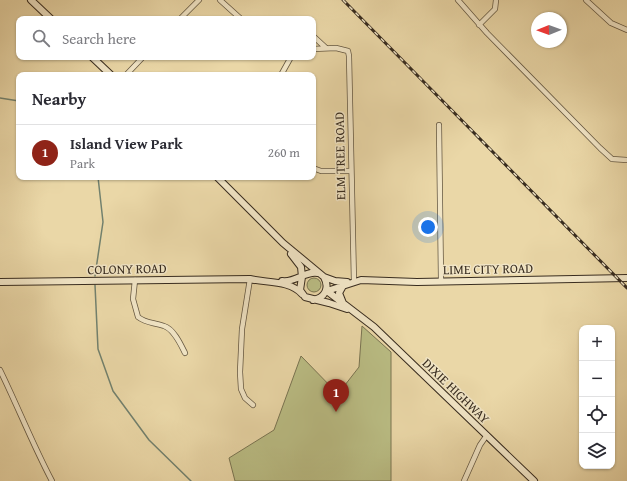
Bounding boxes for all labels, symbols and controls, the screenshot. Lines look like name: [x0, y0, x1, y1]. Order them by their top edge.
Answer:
north arrow: [531, 12, 567, 48]
search box: [16, 16, 316, 60]
icon: search: [30, 27, 52, 49]
text: Search here: [62, 28, 136, 49]
text: Nearby: [32, 86, 86, 111]
street label: ELM TREE ROAD: [330, 112, 350, 200]
text: Island View Park: [70, 133, 183, 154]
text: 1: [42, 143, 48, 162]
text: 260 m: [268, 143, 300, 162]
text: Park: [70, 154, 95, 173]
your location: [418, 217, 438, 237]
street label: COLONY ROAD: [87, 259, 167, 279]
street label: LIME CITY ROAD: [443, 259, 533, 279]
map controls: [579, 325, 615, 469]
button: +: [579, 325, 615, 361]
street label: DIXIE HIGHWAY: [418, 354, 494, 428]
button: −: [579, 361, 615, 397]
pin: 1: [323, 379, 349, 412]
button: locate: [579, 397, 615, 433]
button: layers: [579, 433, 615, 469]

